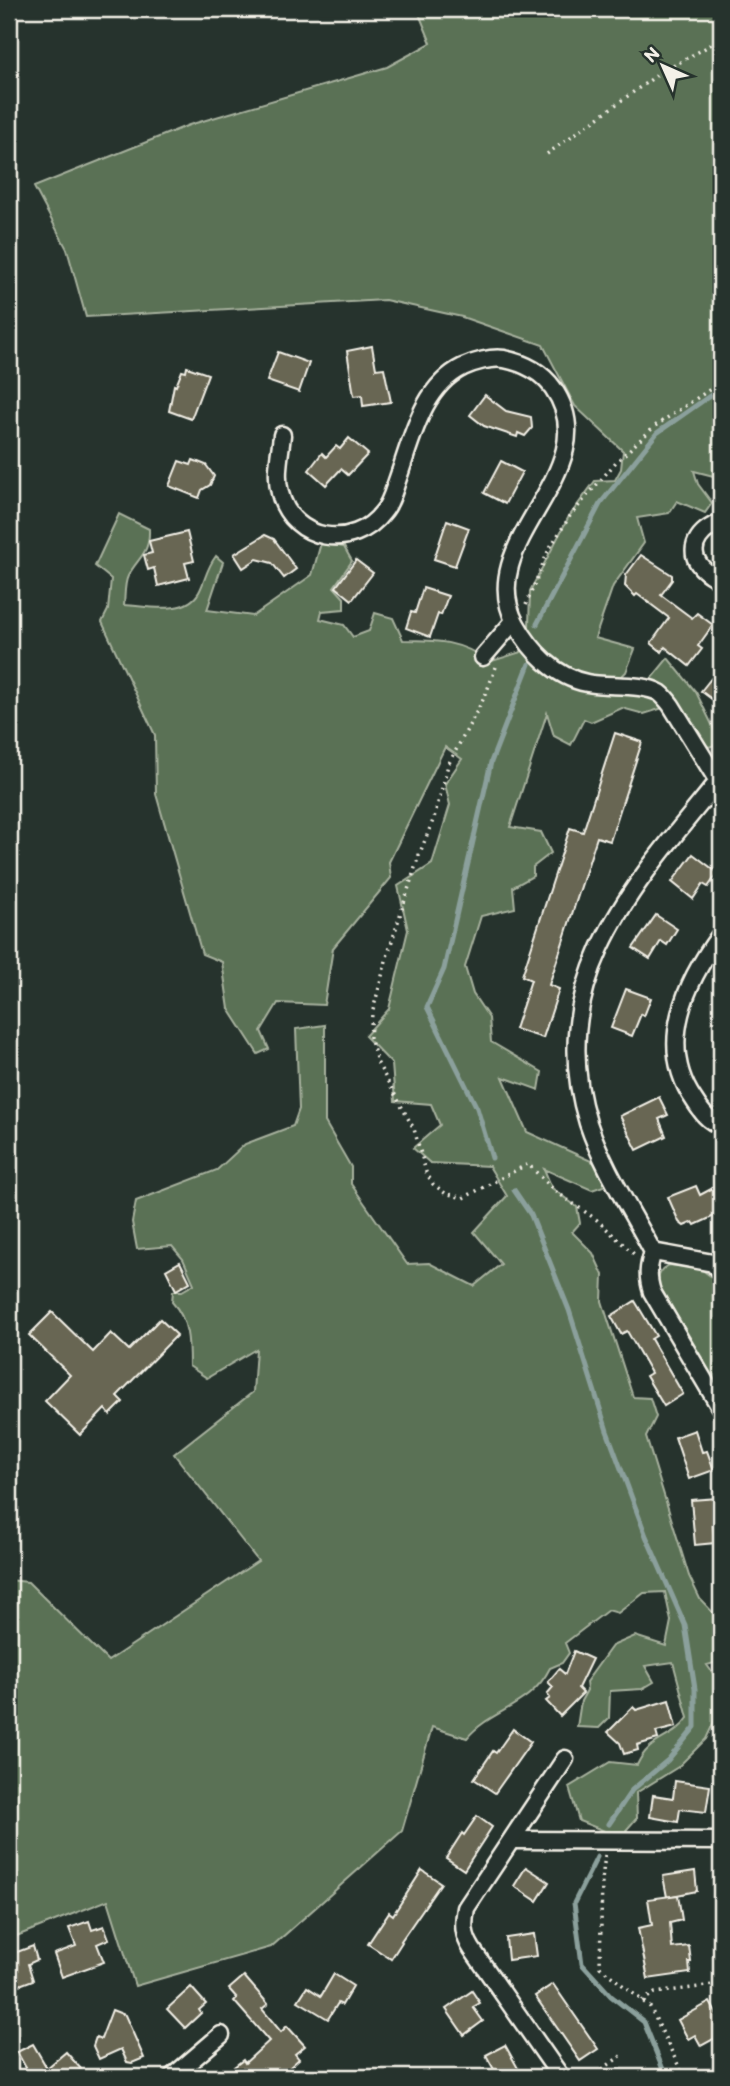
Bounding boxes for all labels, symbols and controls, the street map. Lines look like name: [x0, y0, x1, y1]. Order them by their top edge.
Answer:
north arrow: [628, 32, 698, 102]
text: N: [639, 42, 664, 67]

